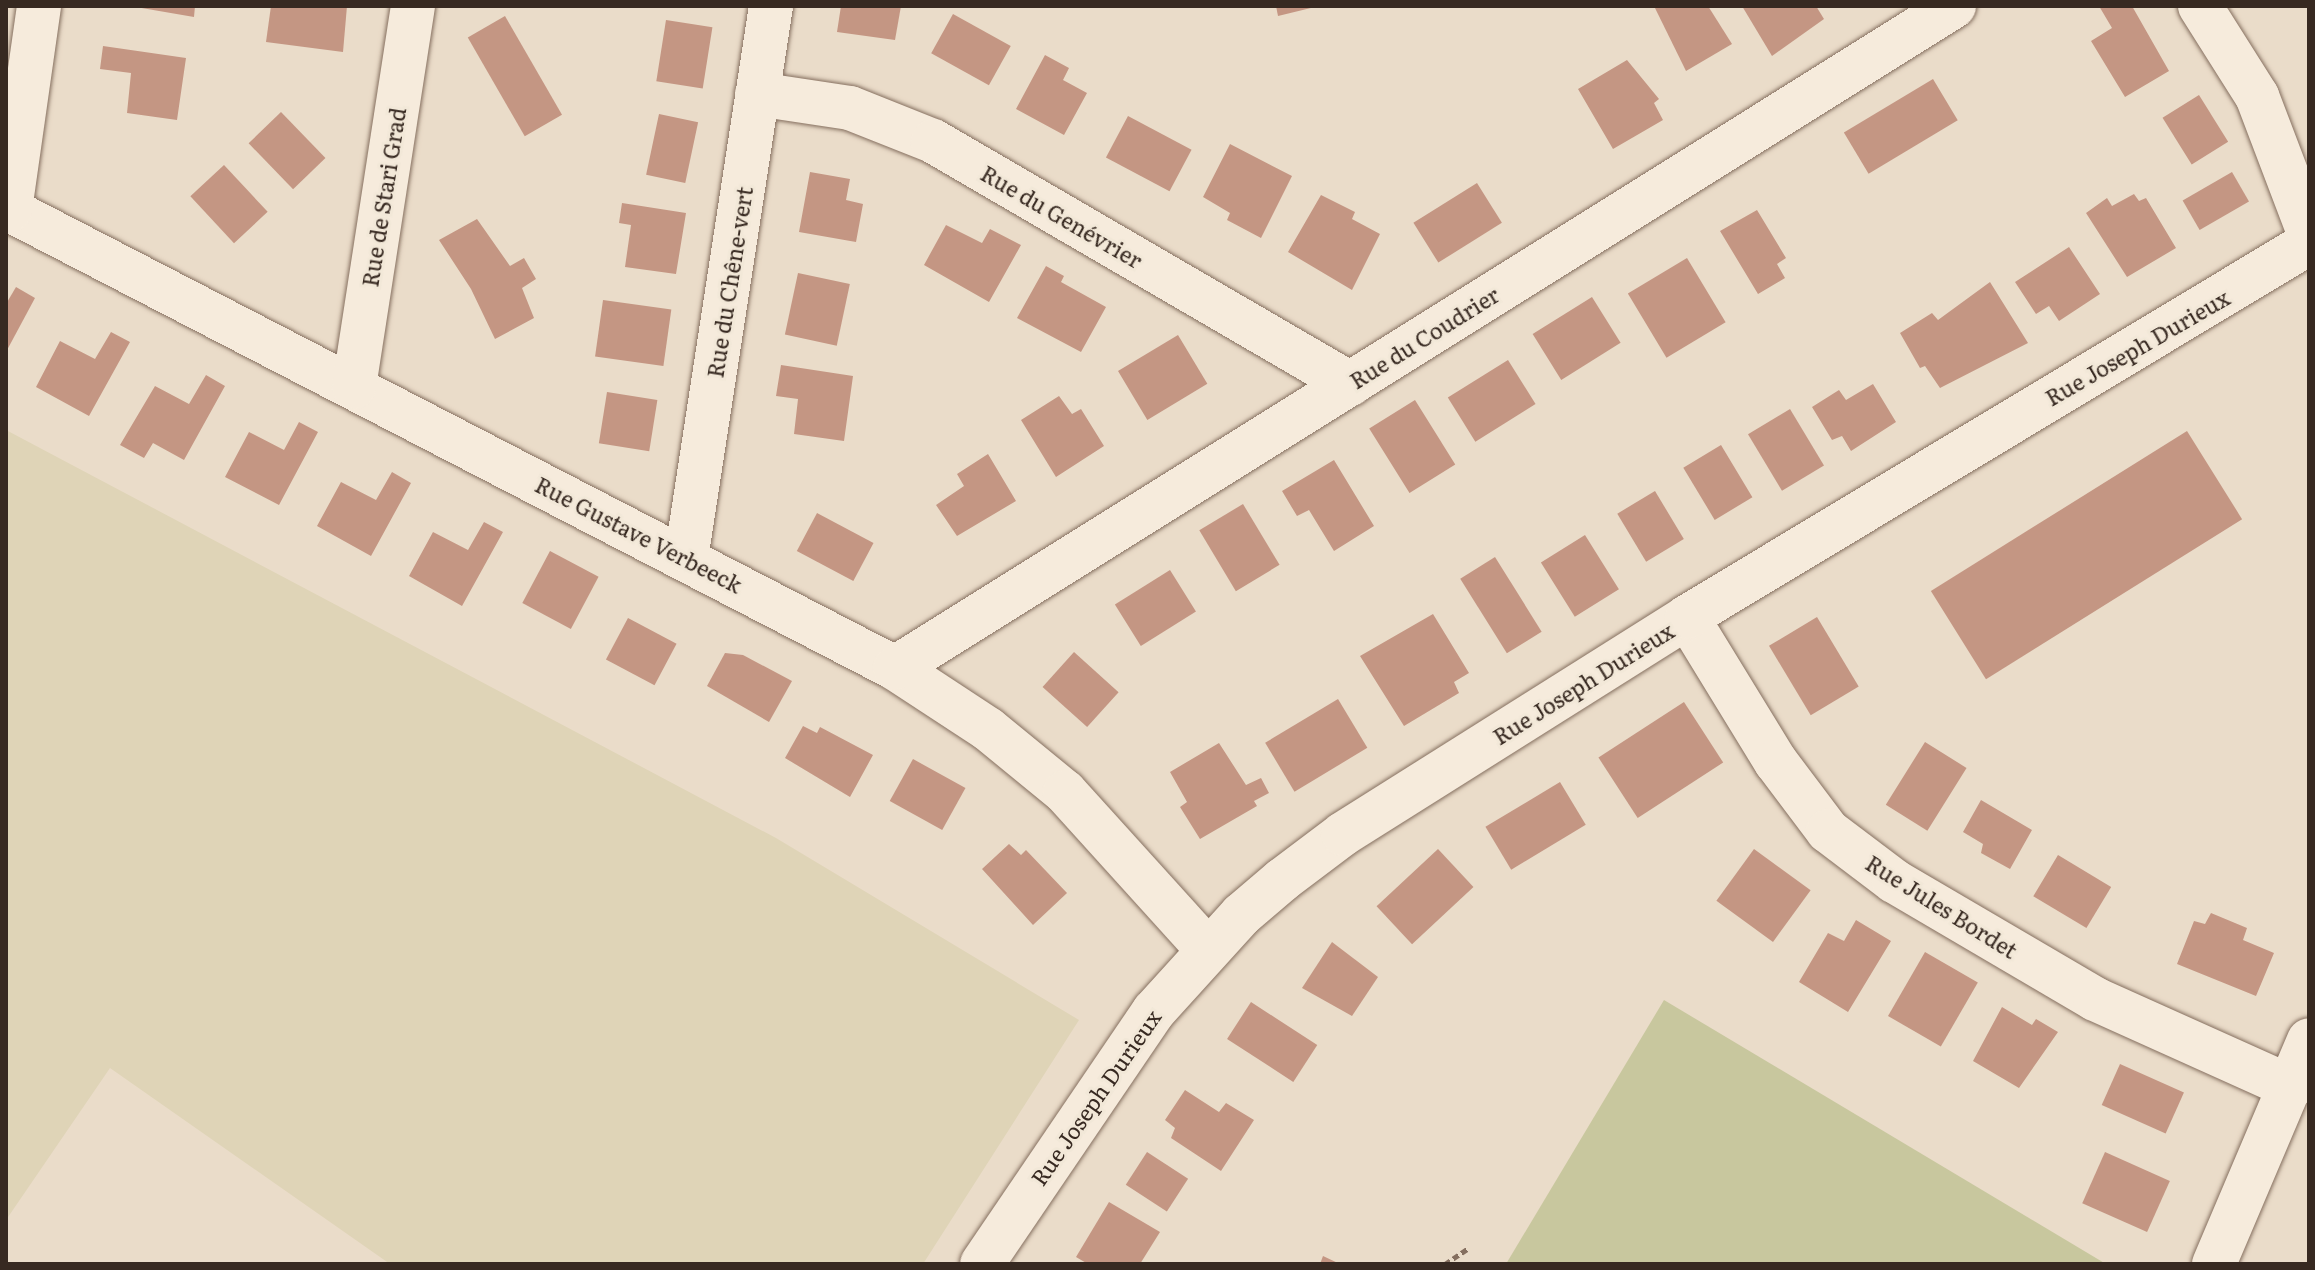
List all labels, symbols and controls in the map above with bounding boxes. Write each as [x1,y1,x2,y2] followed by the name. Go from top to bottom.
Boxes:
[356,105,410,289] street label: Rue de Stari Grad
[977,159,1147,273] street label: Rue du Genévrier
[701,185,757,379] street label: Rue du Chêne-vert
[1344,280,1504,394] street label: Rue du Coudrier
[2040,284,2234,410] street label: Rue Joseph Durieux
[531,470,747,598] street label: Rue Gustave Verbeeck
[1488,617,1678,749] street label: Rue Joseph Durieux
[1861,849,2023,963] street label: Rue Jules Bordet
[1024,1004,1166,1190] street label: Rue Joseph Durieux

